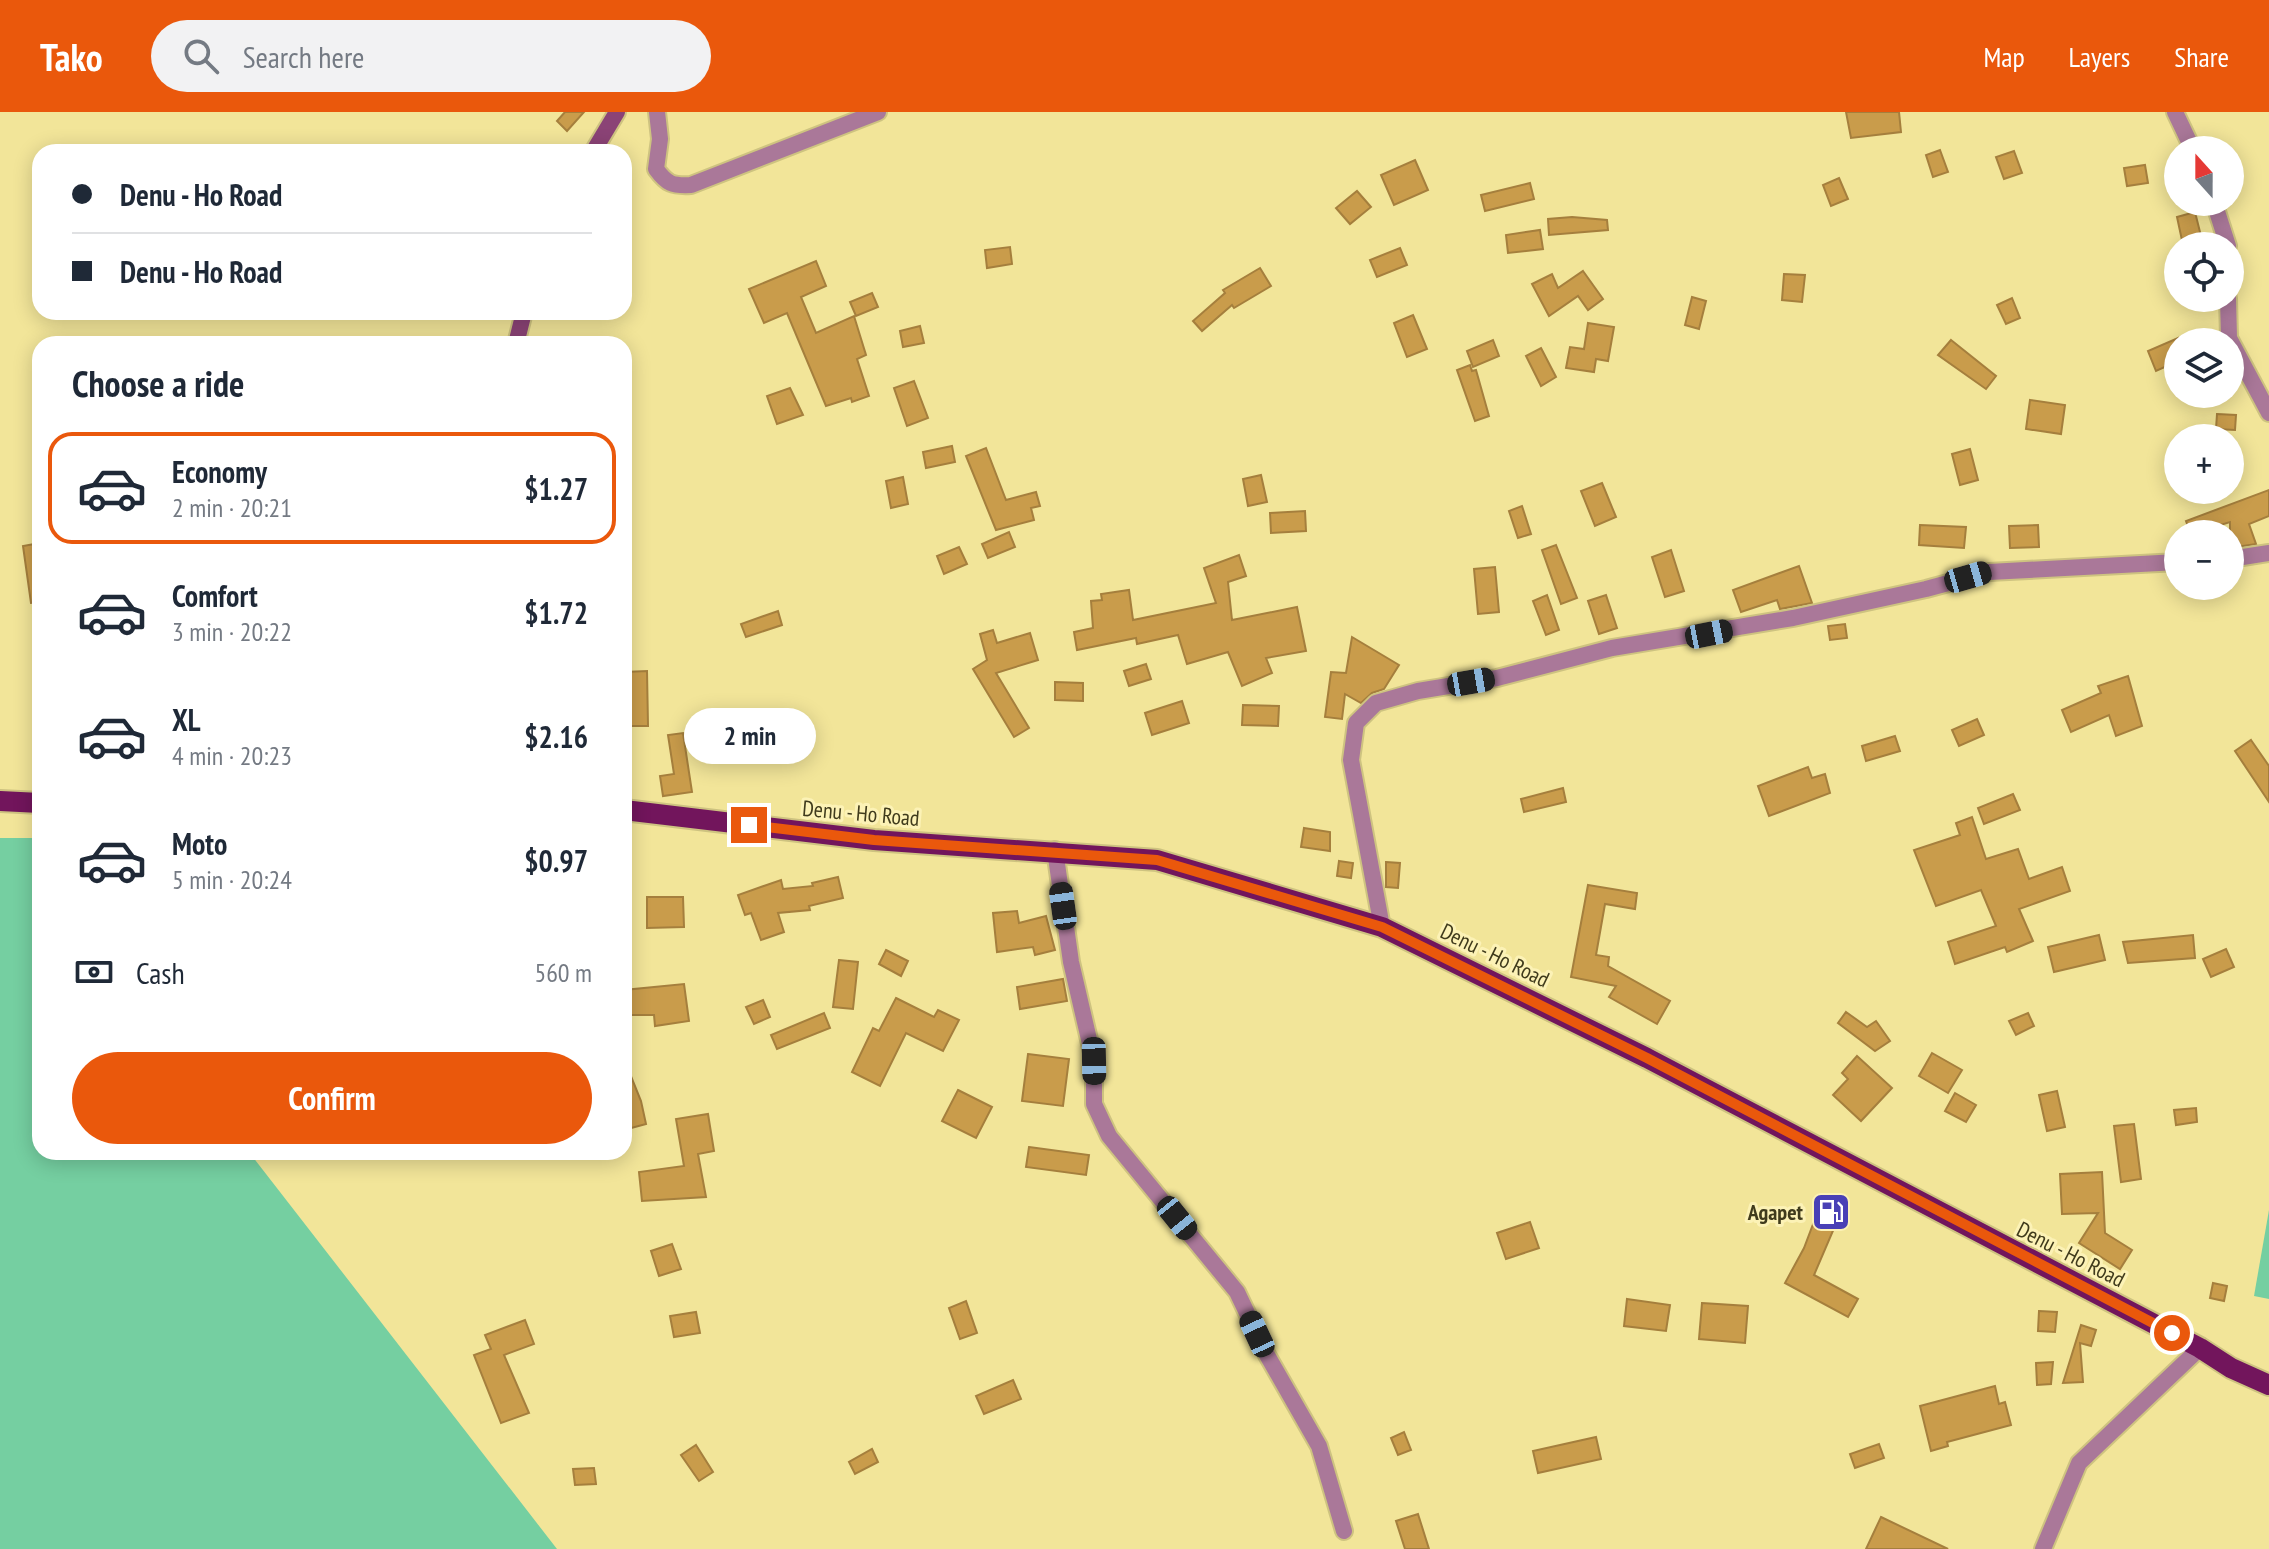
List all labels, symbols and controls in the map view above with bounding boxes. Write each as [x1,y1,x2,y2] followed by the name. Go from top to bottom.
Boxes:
[151,20,711,92] search box
[40,32,103,81] text: Tako
[179,34,223,78] icon: search
[243,37,365,76] text: Search here
[1983,38,2025,75] text: Map
[2069,38,2130,75] text: Layers
[2174,38,2229,75] text: Share
[2164,136,2244,216] north arrow
[2164,136,2244,600] map controls
[120,175,282,214] text: Denu - Ho Road
[2164,232,2244,312] button: locate
[120,252,282,291] text: Denu - Ho Road
[2164,328,2244,408] button: layers
[72,360,244,407] text: Choose a ride
[2164,424,2244,504] button: +
[76,452,148,524] icon: car
[172,452,267,491] text: Economy
[524,469,588,508] text: $1.27
[172,491,292,524] text: 2 min · 20:21
[2164,520,2244,600] button: −
[1942,559,1994,595] car
[76,576,148,648] icon: car
[172,576,258,615] text: Comfort
[524,593,588,632] text: $1.72
[172,615,292,648] text: 3 min · 20:22
[1683,618,1735,650] car
[1445,666,1497,698] car
[76,700,148,772] icon: car
[172,700,201,739] text: XL
[683,709,815,765] callout: 2 min
[524,717,588,756] text: $2.16
[724,719,776,752] text: 2 min
[172,739,292,772] text: 4 min · 20:23
[801,794,921,832] street label: Denu - Ho Road
[731,807,767,843] route end
[76,824,148,896] icon: car
[172,824,227,863] text: Moto
[524,841,588,880] text: $0.97
[172,863,292,896] text: 5 min · 20:24
[1048,881,1078,931] car
[1436,917,1554,993] street label: Denu - Ho Road
[72,950,116,994] icon: cash
[136,953,185,992] text: Cash
[534,956,592,989] text: 560 m
[1082,1037,1106,1085] car
[72,1052,592,1144] button: Confirm
[1810,1191,1852,1233] fuel station icon: Agapet
[1153,1192,1201,1244] car
[1747,1198,1804,1226] place label: Agapet
[2012,1215,2130,1293] street label: Denu - Ho Road
[1236,1307,1278,1361] car
[2154,1315,2190,1351] route start

